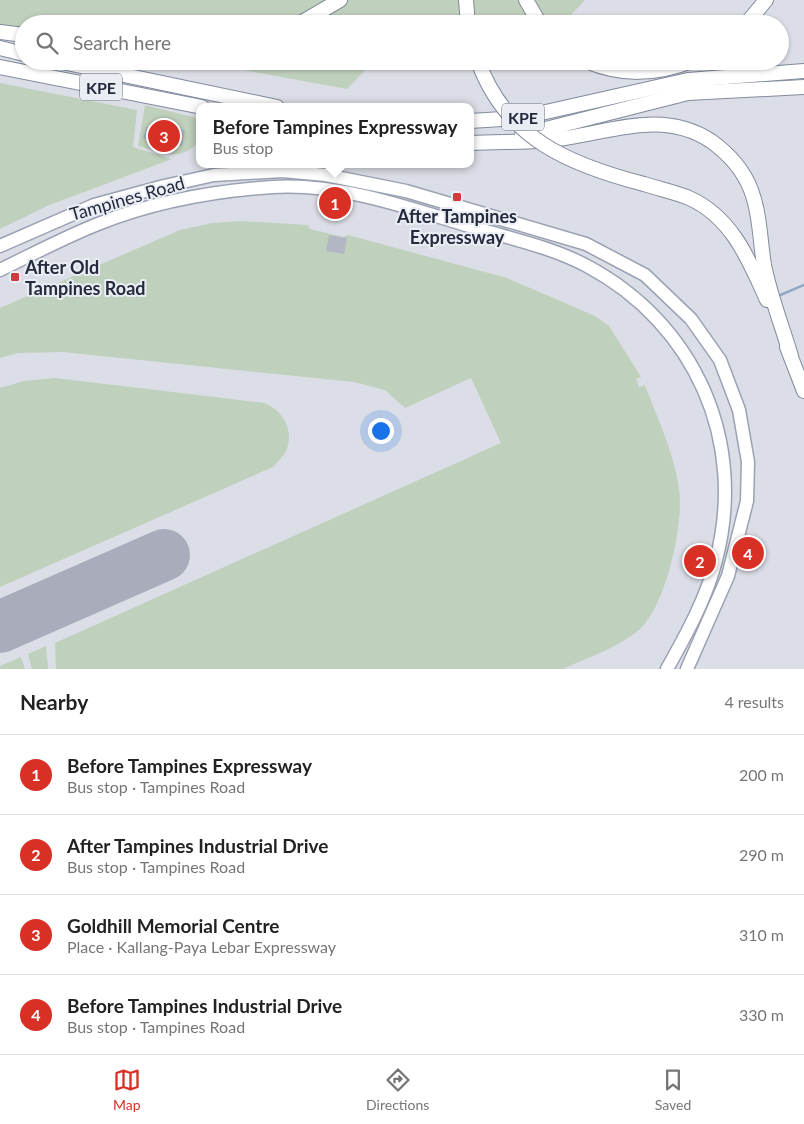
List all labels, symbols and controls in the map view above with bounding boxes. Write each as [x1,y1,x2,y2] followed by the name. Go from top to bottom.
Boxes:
[15,15,789,70] search box
[33,29,61,57] icon: search
[73,31,171,54] text: Search here
[80,74,122,100] road number: KPE
[196,103,474,168] popup
[502,104,544,130] road number: KPE
[213,115,457,138] text: Before Tampines Expressway
[148,117,180,155] pin: 3
[213,138,273,157] text: Bus stop
[67,171,187,225] street label: Tampines Road
[319,184,351,222] pin: 1
[451,191,463,203] marker: After Tampines Expressway
[396,205,517,248] place label: After Tampines Expressway
[24,256,146,299] place label: After Old Tampines Road
[9,271,21,283] marker: After Old Tampines Road
[368,418,394,444] your location
[732,534,764,572] pin: 4
[684,542,716,580] pin: 2
[20,689,88,714] text: Nearby
[724,692,784,711] text: 4 results
[67,754,312,777] text: Before Tampines Expressway
[31,765,41,784] text: 1
[739,765,784,784] text: 200 m
[67,777,245,796] text: Bus stop · Tampines Road
[67,834,328,857] text: After Tampines Industrial Drive
[31,845,41,864] text: 2
[739,845,784,864] text: 290 m
[67,857,245,876] text: Bus stop · Tampines Road
[67,914,279,937] text: Goldhill Memorial Centre
[31,925,41,944] text: 3
[739,925,784,944] text: 310 m
[67,937,336,956] text: Place · Kallang-Paya Lebar Expressway
[67,994,342,1017] text: Before Tampines Industrial Drive
[31,1005,41,1024] text: 4
[739,1005,784,1024] text: 330 m
[67,1017,245,1036] text: Bus stop · Tampines Road
[113,1066,141,1113] tab: Map
[366,1066,429,1113] tab: Directions
[655,1066,691,1113] tab: Saved

